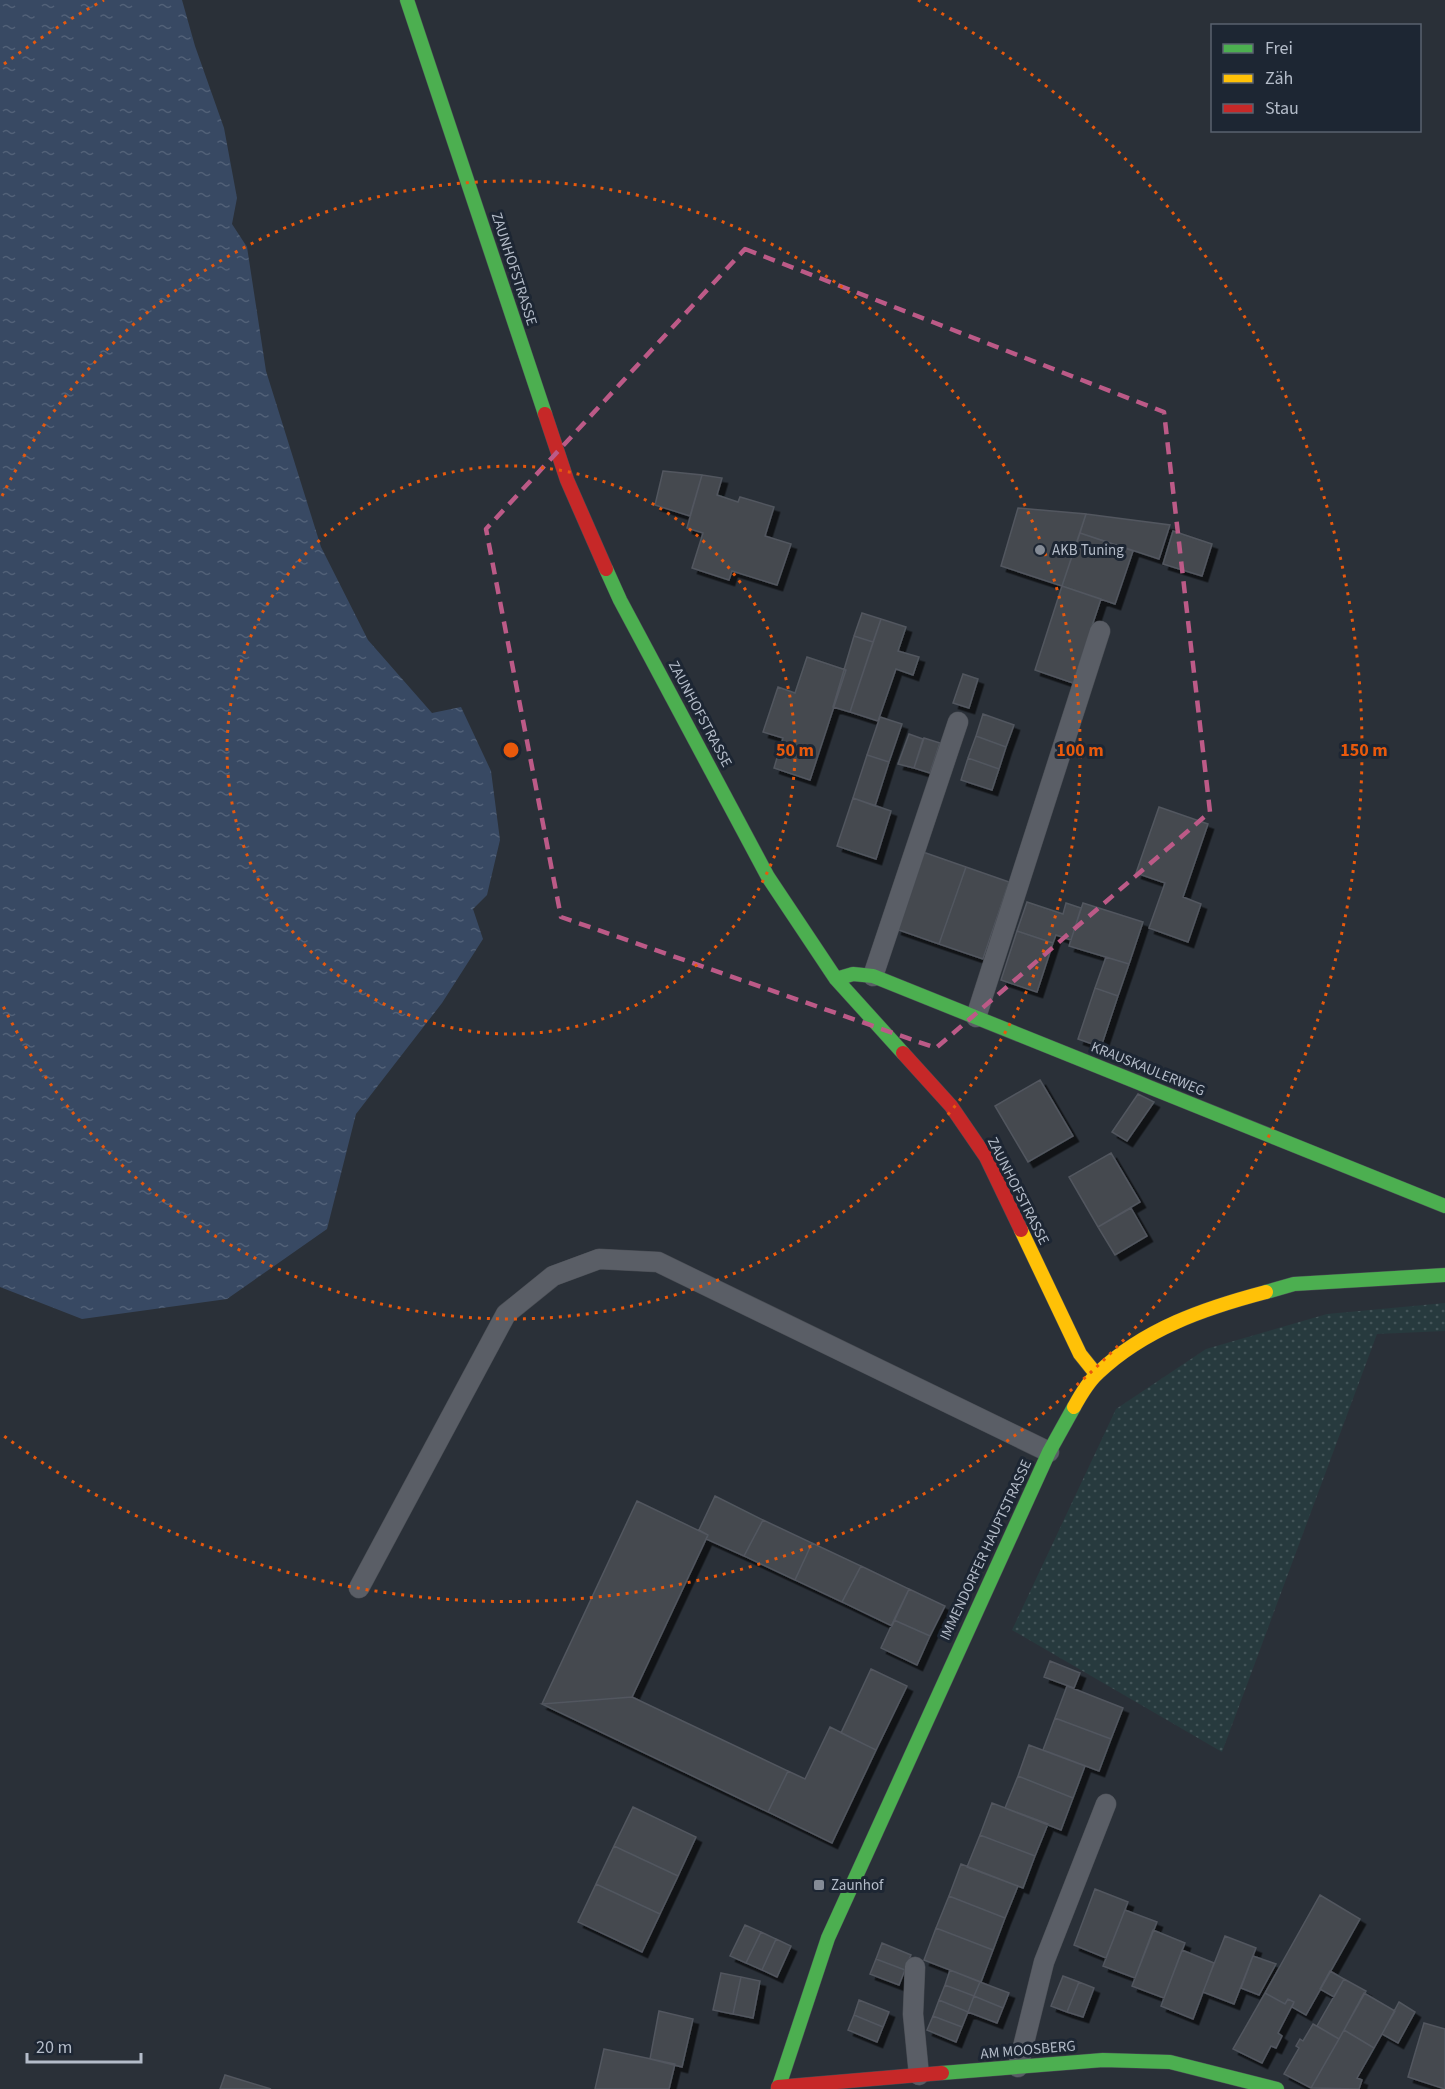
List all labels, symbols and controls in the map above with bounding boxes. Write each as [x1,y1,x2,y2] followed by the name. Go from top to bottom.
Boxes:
[1211,24,1421,132] legend
[1265,36,1293,61] text: Frei
[1265,66,1293,91] text: Zäh
[1265,96,1299,121] text: Stau
[486,210,542,329] street label: ZAUNHOFSTRASSE
[1052,540,1124,561] place label: AKB Tuning
[1033,543,1047,557] marker: AKB Tuning
[663,657,737,771] street label: ZAUNHOFSTRASSE
[776,738,814,763] text: 50 m
[1056,738,1104,763] text: 100 m
[1340,738,1388,763] text: 150 m
[501,740,521,760] centre of rings
[1088,1037,1208,1101] street label: KRAUSKAULERWEG
[982,1134,1054,1249] street label: ZAUNHOFSTRASSE
[935,1456,1037,1644] street label: IMMENDORFER HAUPTSTRASSE
[831,1875,884,1896] place label: Zaunhof
[812,1878,826,1892] marker: Zaunhof
[27,2026,141,2064] scale bar
[36,2035,72,2060] text: 20 m
[980,2035,1076,2065] street label: AM MOOSBERG

